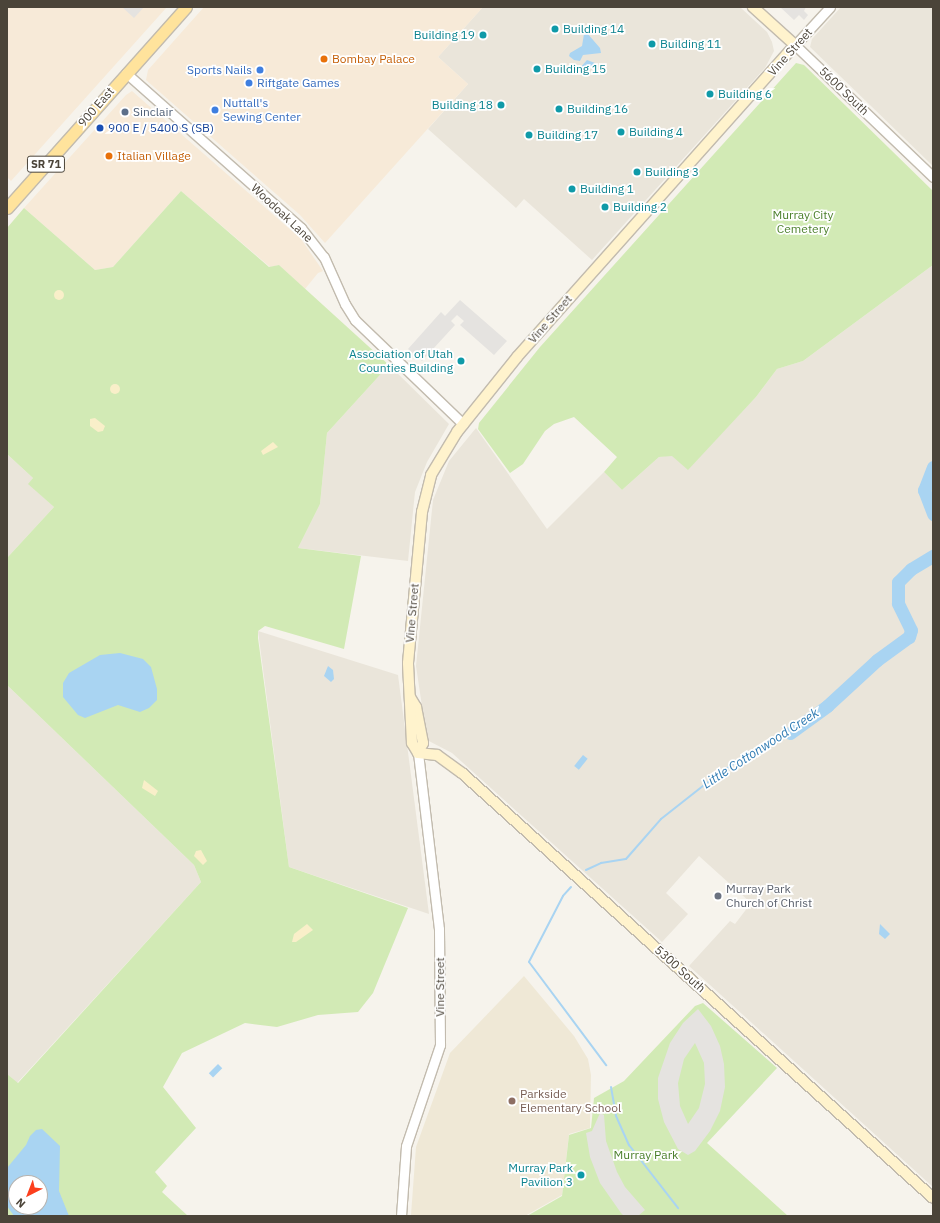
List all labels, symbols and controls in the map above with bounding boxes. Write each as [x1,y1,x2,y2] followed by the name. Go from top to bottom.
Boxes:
[563,22,624,36] place label: Building 14
[550,24,560,34] marker: Building 14
[765,25,815,79] street label: Vine Street
[414,28,475,42] place label: Building 19
[478,30,488,40] marker: Building 19
[660,37,721,51] place label: Building 11
[647,39,657,49] marker: Building 11
[332,52,415,66] place label: Bombay Palace
[319,54,329,64] marker: Bombay Palace
[545,62,606,76] place label: Building 15
[187,63,252,77] place label: Sports Nails
[532,64,542,74] marker: Building 15
[816,64,872,118] street label: 5600 South
[255,65,265,75] marker: Sports Nails
[257,76,340,90] place label: Riftgate Games
[244,78,254,88] marker: Riftgate Games
[75,84,117,130] street label: 900 East
[718,87,772,101] place label: Building 6
[705,89,715,99] marker: Building 6
[223,96,301,124] place label: Nuttall's Sewing Center
[432,98,493,112] place label: Building 18
[496,100,506,110] marker: Building 18
[567,102,628,116] place label: Building 16
[554,104,564,114] marker: Building 16
[133,105,173,119] place label: Sinclair
[210,105,220,115] marker: Nuttall's Sewing Center
[120,107,130,117] marker: Sinclair
[108,121,214,135] place label: 900 E / 5400 S (SB)
[95,123,105,133] marker: 900 E / 5400 S (SB)
[629,125,683,139] place label: Building 4
[616,127,626,137] marker: Building 4
[537,128,598,142] place label: Building 17
[524,130,534,140] marker: Building 17
[117,149,191,163] place label: Italian Village
[104,151,114,161] marker: Italian Village
[26,155,66,173] road number: SR 71
[645,165,699,179] place label: Building 3
[632,167,642,177] marker: Building 3
[248,181,316,245] street label: Woodoak Lane
[580,182,634,196] place label: Building 1
[567,184,577,194] marker: Building 1
[613,200,667,214] place label: Building 2
[600,202,610,212] marker: Building 2
[772,208,834,236] park label: Murray City Cemetery
[525,292,575,346] street label: Vine Street
[349,347,453,375] place label: Association of Utah Counties Building
[456,356,466,366] marker: Association of Utah Counties Building
[402,583,422,643] street label: Vine Street
[700,706,822,792] water label: Little Cottonwood Creek
[726,882,812,910] place label: Murray Park Church of Christ
[713,891,723,901] marker: Murray Park Church of Christ
[652,943,708,995] street label: 5300 South
[433,957,447,1017] street label: Vine Street
[520,1087,621,1115] place label: Parkside Elementary School
[507,1096,517,1106] marker: Parkside Elementary School
[614,1148,678,1162] park label: Murray Park
[508,1161,573,1189] place label: Murray Park Pavilion 3
[576,1170,586,1180] marker: Murray Park Pavilion 3
[8,1175,48,1215] north arrow
[13,1195,28,1211] text: N

